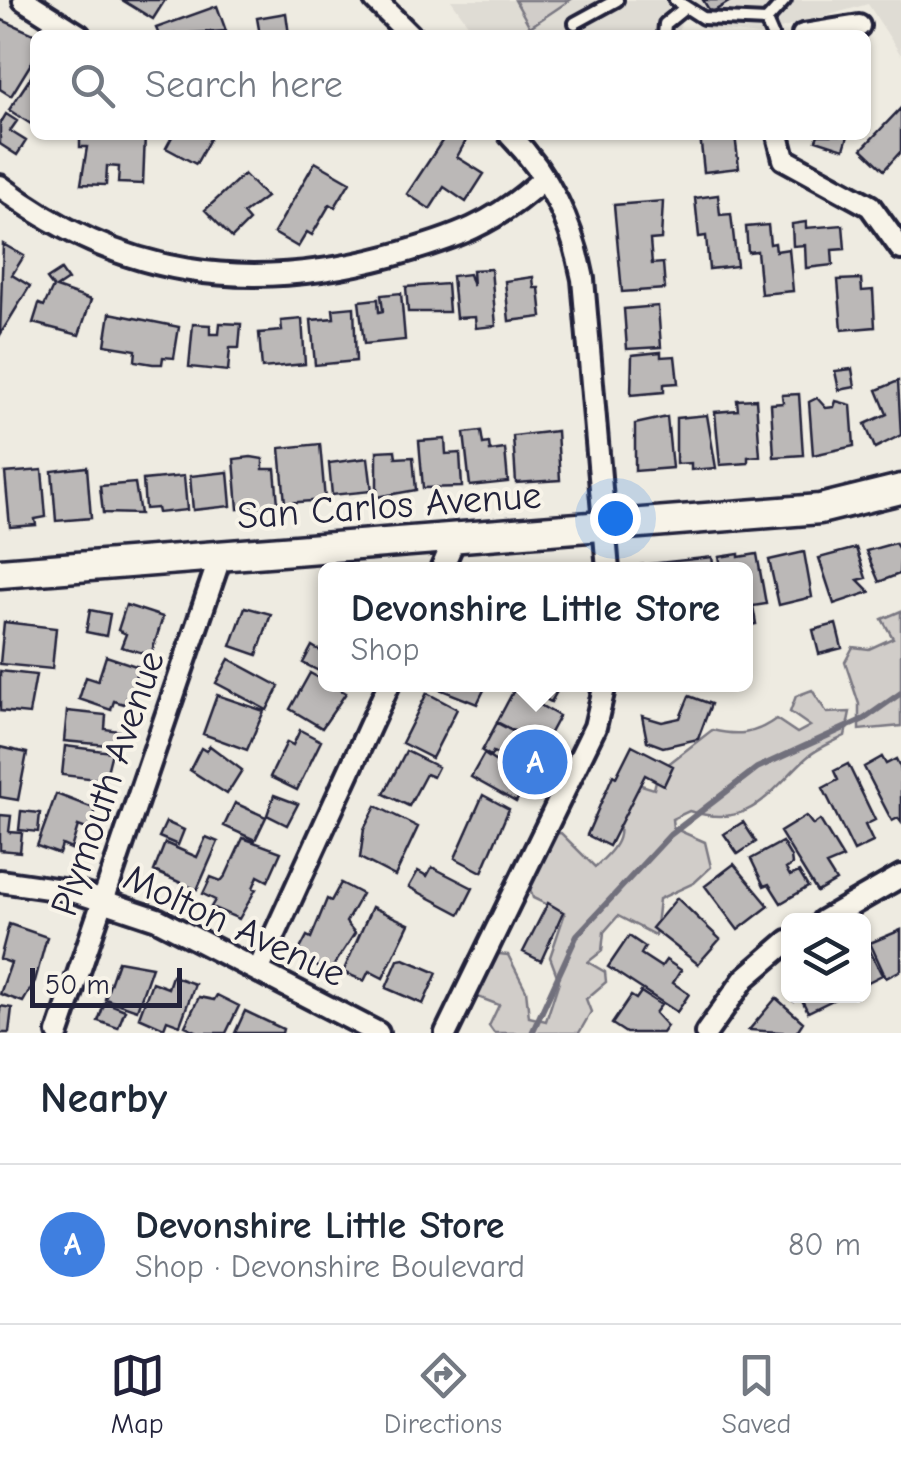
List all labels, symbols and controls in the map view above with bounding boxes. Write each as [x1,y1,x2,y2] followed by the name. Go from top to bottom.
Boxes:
[30,30,871,140] search box
[65,58,120,113] icon: search
[145,63,343,107] text: Search here
[236,473,543,539] street label: San Carlos Avenue
[590,493,641,544] your location
[318,562,753,692] popup
[351,587,720,631] text: Devonshire Little Store
[351,631,419,668] text: Shop
[42,645,174,922] street label: Plymouth Avenue
[502,724,568,800] pin: A
[117,855,352,996] street label: Molton Avenue
[781,913,871,1003] map controls
[781,913,871,1003] button: layers
[30,963,182,1008] scale bar
[45,969,110,1001] text: 50 m
[40,1074,167,1123] text: Nearby
[135,1204,505,1248] text: Devonshire Little Store
[64,1226,81,1263] text: A
[788,1226,861,1263] text: 80 m
[135,1248,525,1285] text: Shop · Devonshire Boulevard
[110,1348,165,1440] tab: Map
[384,1348,502,1440] tab: Directions
[721,1348,791,1440] tab: Saved

